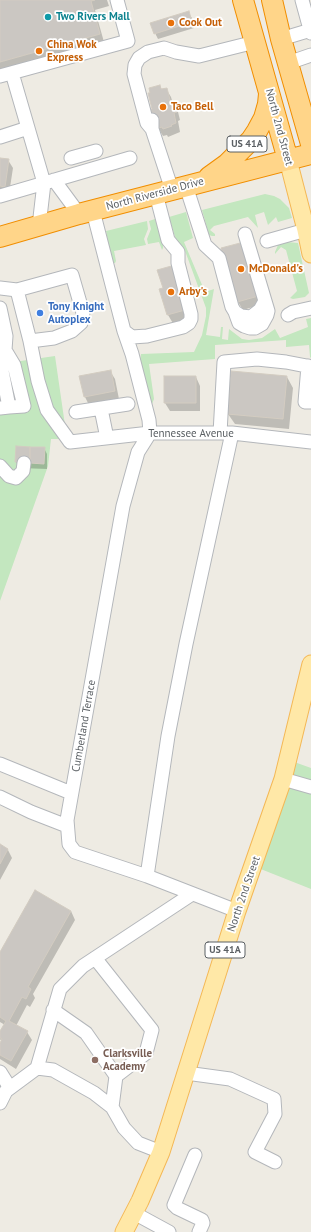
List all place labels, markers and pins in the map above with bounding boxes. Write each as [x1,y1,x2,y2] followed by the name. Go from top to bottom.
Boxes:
[56,10,130,24] place label: Two Rivers Mall
[43,12,53,22] marker: Two Rivers Mall
[179,16,222,30] place label: Cook Out
[166,18,176,28] marker: Cook Out
[47,38,97,64] place label: China Wok Express
[34,46,44,56] marker: China Wok Express
[171,100,213,114] place label: Taco Bell
[158,102,168,112] marker: Taco Bell
[249,262,303,276] place label: McDonald's
[236,264,246,274] marker: McDonald's
[179,285,207,299] place label: Arby's
[166,287,176,297] marker: Arby's
[48,300,104,326] place label: Tony Knight Autoplex
[35,308,45,318] marker: Tony Knight Autoplex
[103,1047,152,1073] place label: Clarksville Academy
[90,1055,100,1065] marker: Clarksville Academy

